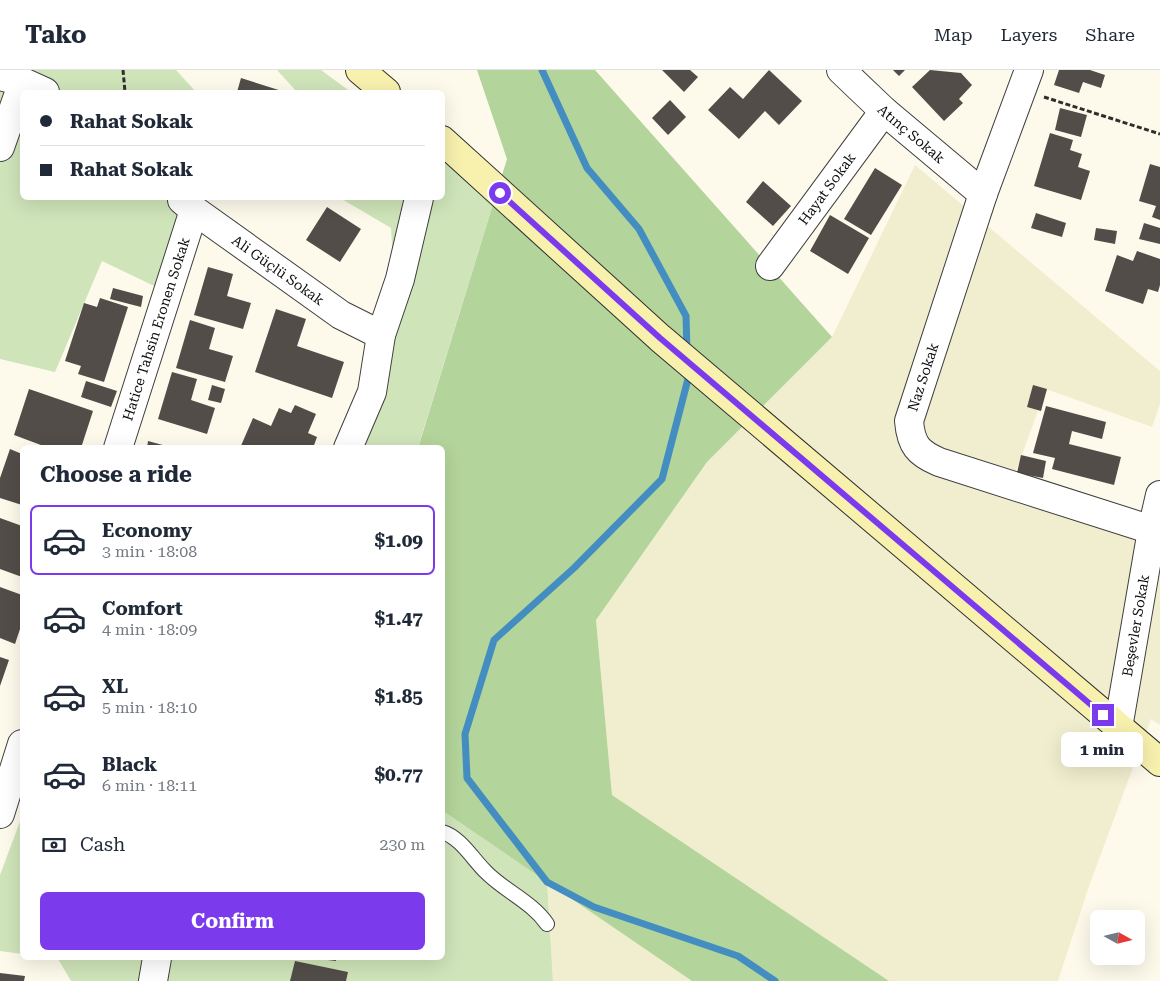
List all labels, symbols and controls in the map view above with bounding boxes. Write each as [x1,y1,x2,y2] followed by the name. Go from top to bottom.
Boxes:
[25,21,87,49] text: Tako
[934,24,973,45] text: Map
[1001,24,1057,45] text: Layers
[1085,24,1135,45] text: Share
[874,101,948,166] street label: Atınç Sokak
[70,110,193,133] text: Rahat Sokak
[795,149,859,228] street label: Hayat Sokak
[70,158,193,181] text: Rahat Sokak
[489,182,511,204] route start
[229,232,327,308] street label: Ali Güçlü Sokak
[119,235,193,423] street label: Hatice Tahsin Eronen Sokak
[904,341,942,413] street label: Naz Sokak
[40,462,192,487] text: Choose a ride
[42,518,87,563] icon: car
[102,519,192,542] text: Economy
[374,529,423,552] text: $1.09
[102,542,197,561] text: 3 min · 18:08
[1119,573,1152,678] street label: Beşevler Sokak
[42,596,87,641] icon: car
[102,597,183,620] text: Comfort
[374,607,423,630] text: $1.47
[102,620,197,639] text: 4 min · 18:09
[42,674,87,719] icon: car
[102,675,128,698] text: XL
[374,685,423,708] text: $1.85
[102,698,197,717] text: 5 min · 18:10
[1092,704,1114,726] route end
[1062,732,1144,768] callout: 1 min
[1080,740,1124,759] text: 1 min
[42,752,87,797] icon: car
[102,753,157,776] text: Black
[374,763,423,786] text: $0.77
[102,776,197,795] text: 6 min · 18:11
[40,831,68,859] icon: cash
[80,833,125,856] text: Cash
[379,835,425,854] text: 230 m
[40,892,425,950] button: Confirm
[1090,910,1145,965] north arrow
[1090,910,1145,965] map controls

